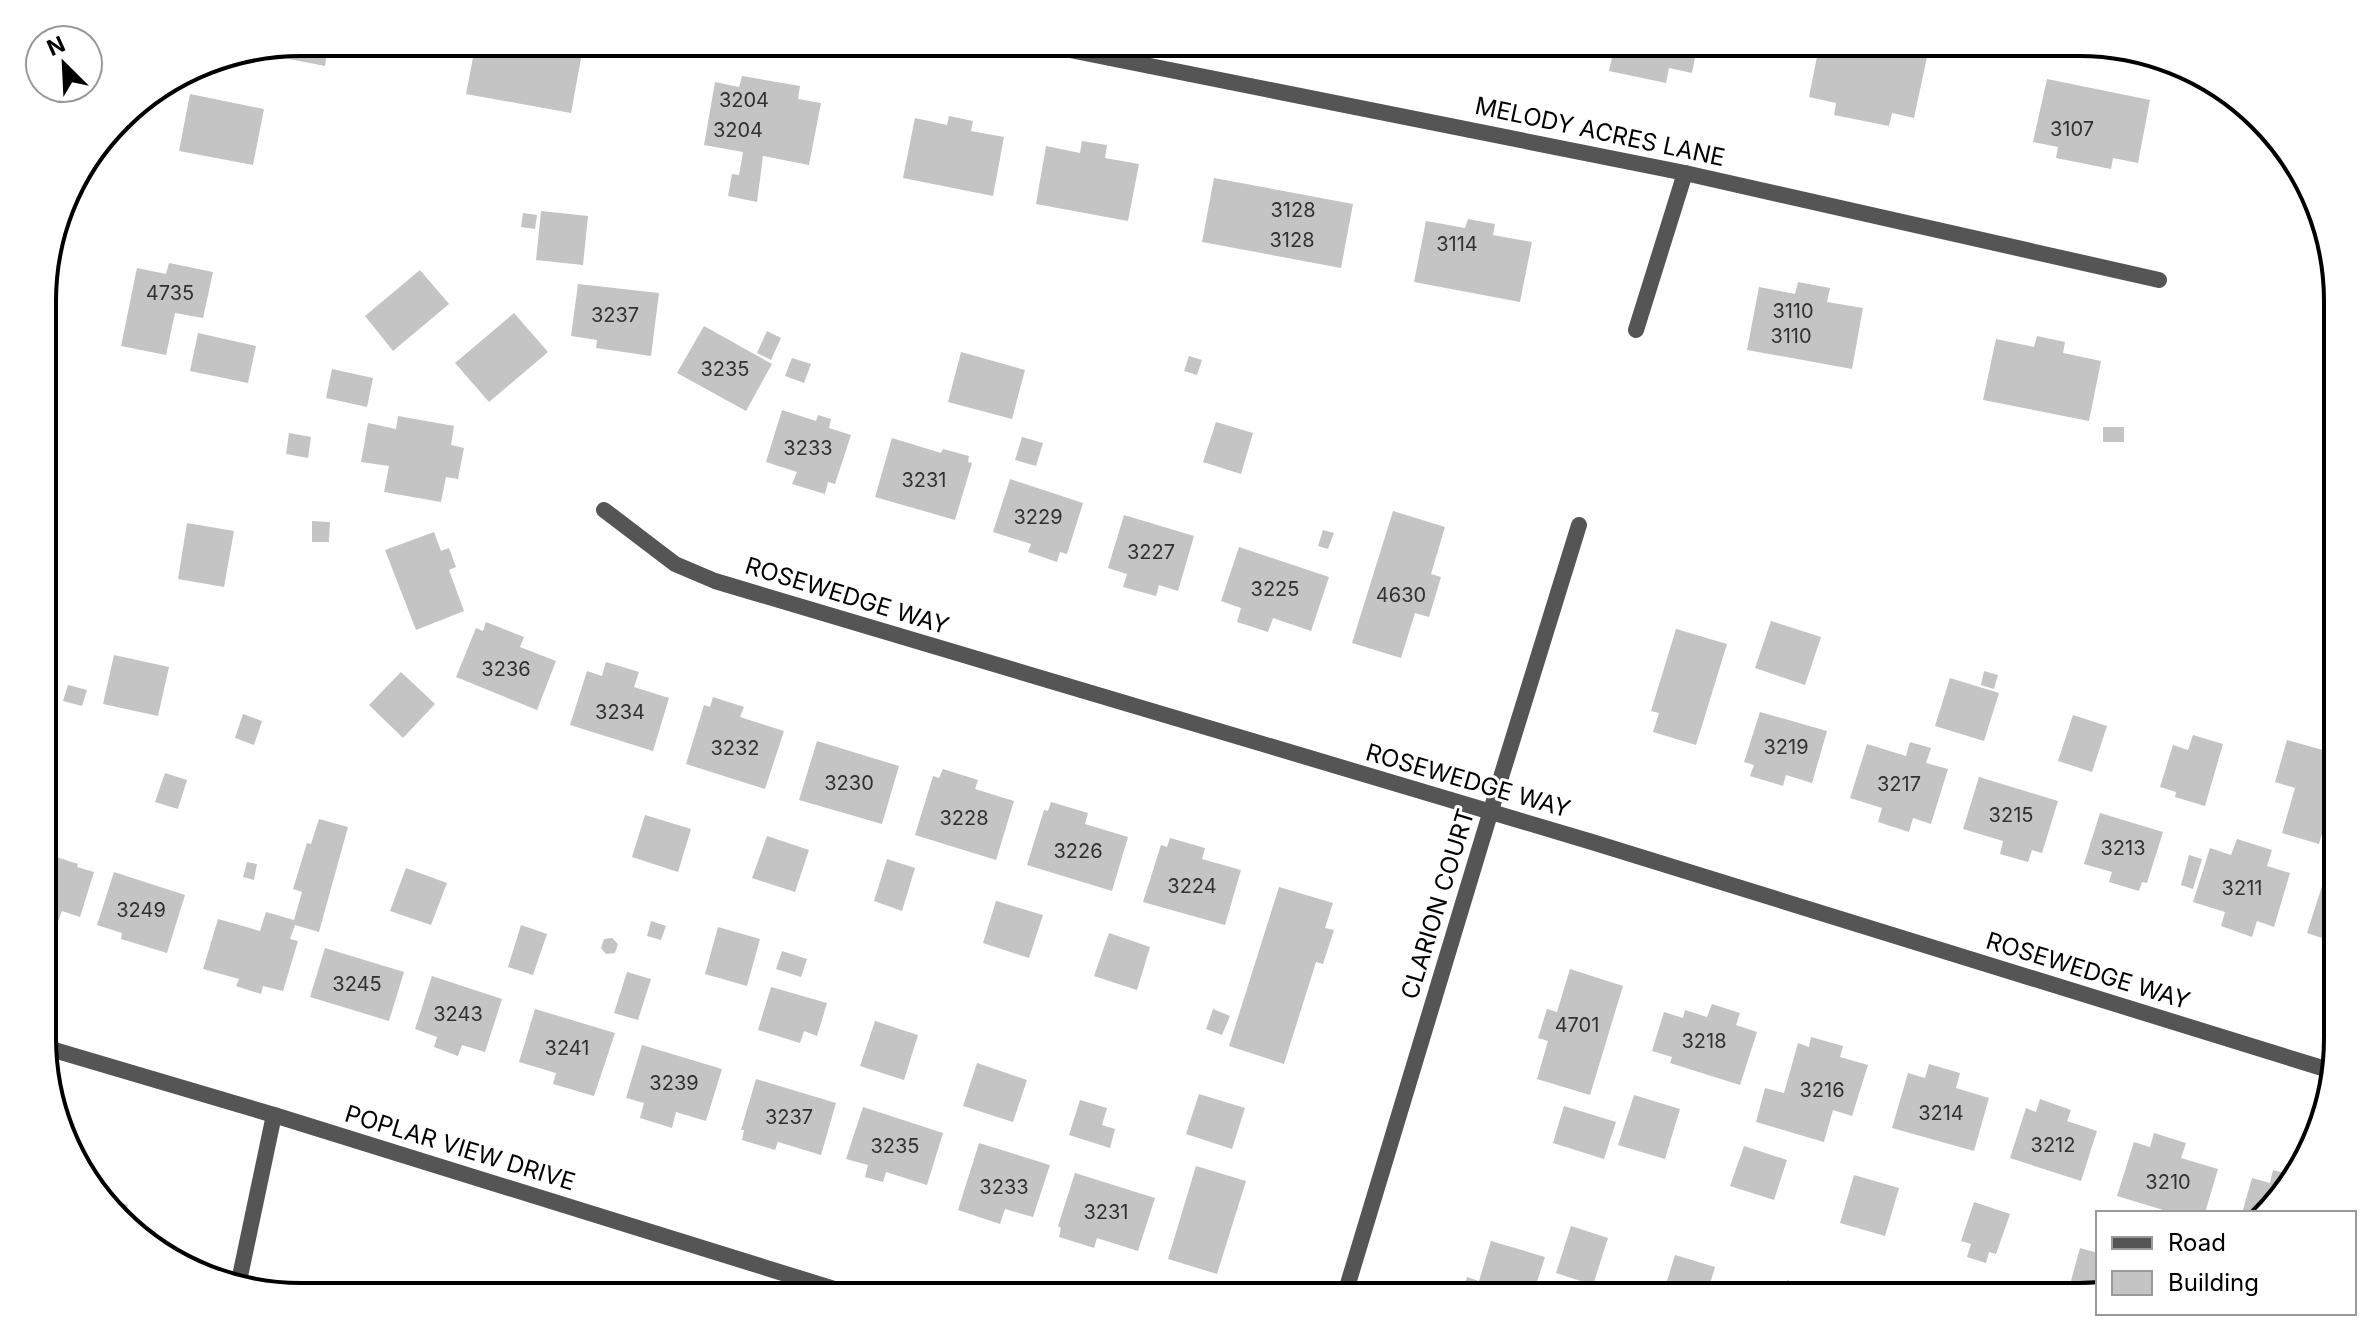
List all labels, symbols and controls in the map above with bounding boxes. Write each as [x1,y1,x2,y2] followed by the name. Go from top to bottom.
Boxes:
[24,24,104,104] north arrow
[43,30,69,61] text: N
[719,88,769,112] house number: 3204
[1472,91,1728,172] street label: MELODY ACRES LANE
[2050,117,2094,141] house number: 3107
[713,118,763,142] house number: 3204
[1270,198,1316,222] house number: 3128
[1269,228,1315,252] house number: 3128
[1436,232,1478,256] house number: 3114
[146,281,194,305] house number: 4735
[1772,299,1814,323] house number: 3110
[591,303,639,327] house number: 3237
[1770,324,1812,348] house number: 3110
[700,357,750,381] house number: 3235
[783,436,833,460] house number: 3233
[901,468,947,492] house number: 3231
[1013,505,1063,529] house number: 3229
[1127,540,1175,564] house number: 3227
[742,551,952,640] street label: ROSEWEDGE WAY
[1251,577,1299,601] house number: 3225
[1376,583,1426,607] house number: 4630
[481,657,531,681] house number: 3236
[595,700,645,724] house number: 3234
[1763,735,1809,759] house number: 3219
[710,736,760,760] house number: 3232
[1363,737,1574,824] street label: ROSEWEDGE WAY
[824,771,874,795] house number: 3230
[1877,772,1921,796] house number: 3217
[1989,803,2033,827] house number: 3215
[1395,805,1480,1002] street label: CLARION COURT
[939,806,989,830] house number: 3228
[2100,836,2146,860] house number: 3213
[1053,839,1103,863] house number: 3226
[1167,874,1217,898] house number: 3224
[2222,876,2262,900] house number: 3211
[116,898,166,922] house number: 3249
[1983,926,2193,1015] street label: ROSEWEDGE WAY
[332,972,382,996] house number: 3245
[433,1002,483,1026] house number: 3243
[1555,1013,1599,1037] house number: 4701
[1681,1029,1727,1053] house number: 3218
[545,1036,589,1060] house number: 3241
[649,1071,699,1095] house number: 3239
[1799,1078,1845,1102] house number: 3216
[341,1099,579,1196] street label: POPLAR VIEW DRIVE
[1918,1101,1964,1125] house number: 3214
[765,1105,813,1129] house number: 3237
[2031,1133,2075,1157] house number: 3212
[870,1134,920,1158] house number: 3235
[2145,1170,2191,1194] house number: 3210
[979,1175,1029,1199] house number: 3233
[1083,1200,1129,1224] house number: 3231
[2096,1211,2356,1315] legend
[2168,1228,2226,1257] text: Road
[2168,1268,2259,1297] text: Building

